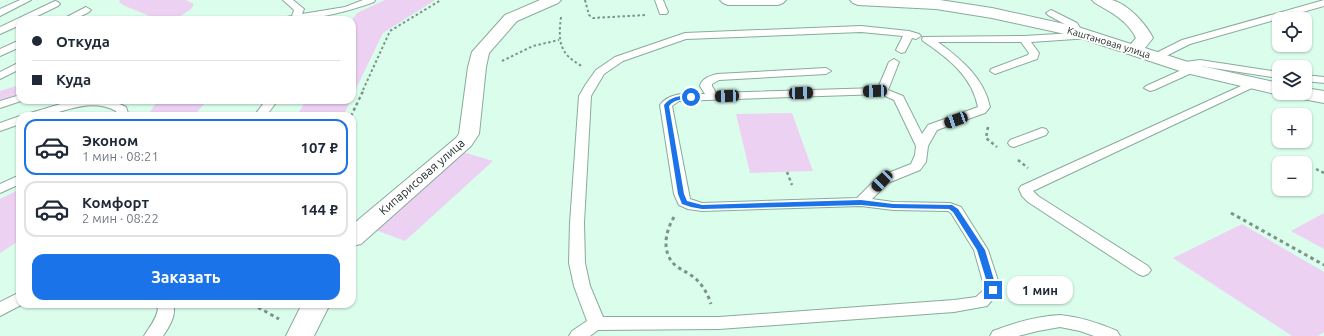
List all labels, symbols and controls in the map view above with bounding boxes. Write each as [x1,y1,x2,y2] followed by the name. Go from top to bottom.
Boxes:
[1272,12,1312,196] map controls
[1272,12,1312,52] button: locate
[1066,25,1152,60] street label: Каштановая улица
[56,33,110,50] text: Откуда
[1272,60,1312,100] button: layers
[56,71,91,88] text: Куда
[863,85,887,97] car
[789,87,813,99] car
[682,88,700,106] route start
[715,90,739,102] car
[1272,108,1312,148] button: +
[943,110,969,130] car
[34,129,70,165] icon: car
[82,132,138,149] text: Эконом
[376,136,467,217] street label: Кипарисовая улица
[301,139,338,156] text: 107 ₽
[82,149,159,163] text: 1 мин · 08:21
[1272,156,1312,196] button: −
[869,168,895,194] car
[34,191,70,227] icon: car
[82,194,149,211] text: Комфорт
[301,201,338,218] text: 144 ₽
[82,211,159,225] text: 2 мин · 08:22
[32,254,340,300] button: Заказать
[1007,276,1073,304] callout: 1 мин
[984,281,1002,299] route end
[1022,283,1058,297] text: 1 мин

